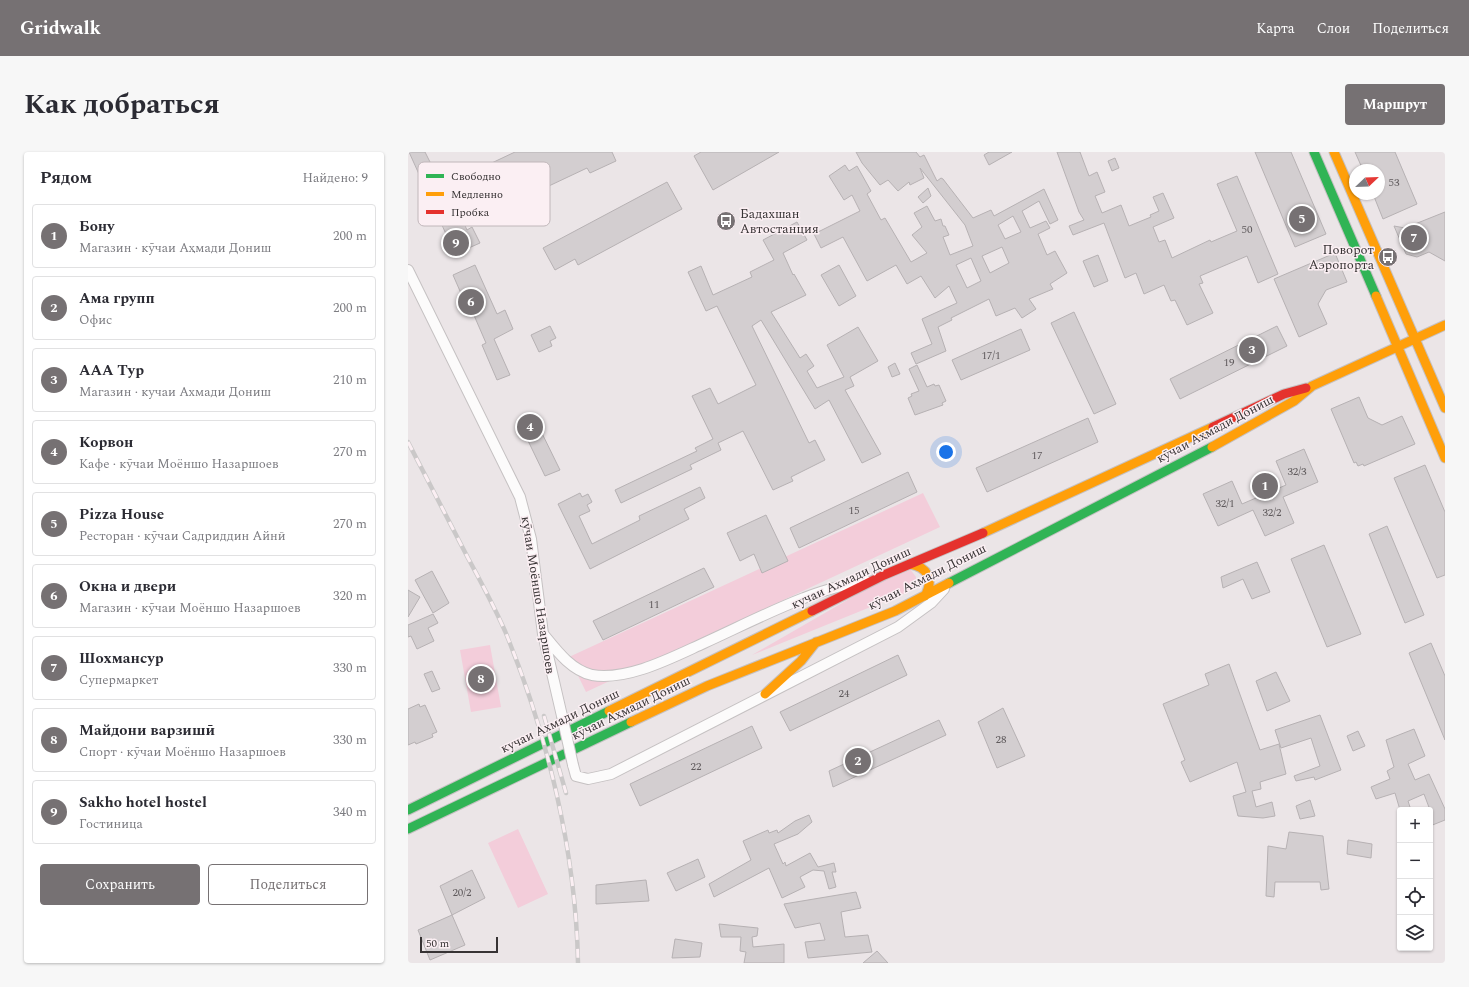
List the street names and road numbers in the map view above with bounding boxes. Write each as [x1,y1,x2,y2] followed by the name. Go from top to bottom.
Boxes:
[1153,389,1278,468] street label: кӯчаи Аҳмади Дониш
[516,515,560,676] street label: кӯчаи Моёншо Назаршоев
[864,538,990,615] street label: кӯчаи Аҳмади Дониш
[788,541,915,615] street label: кучаи Ахмади Дониш
[568,670,694,746] street label: кӯчаи Аҳмади Дониш
[497,683,623,758] street label: кучаи Ахмади Дониш

